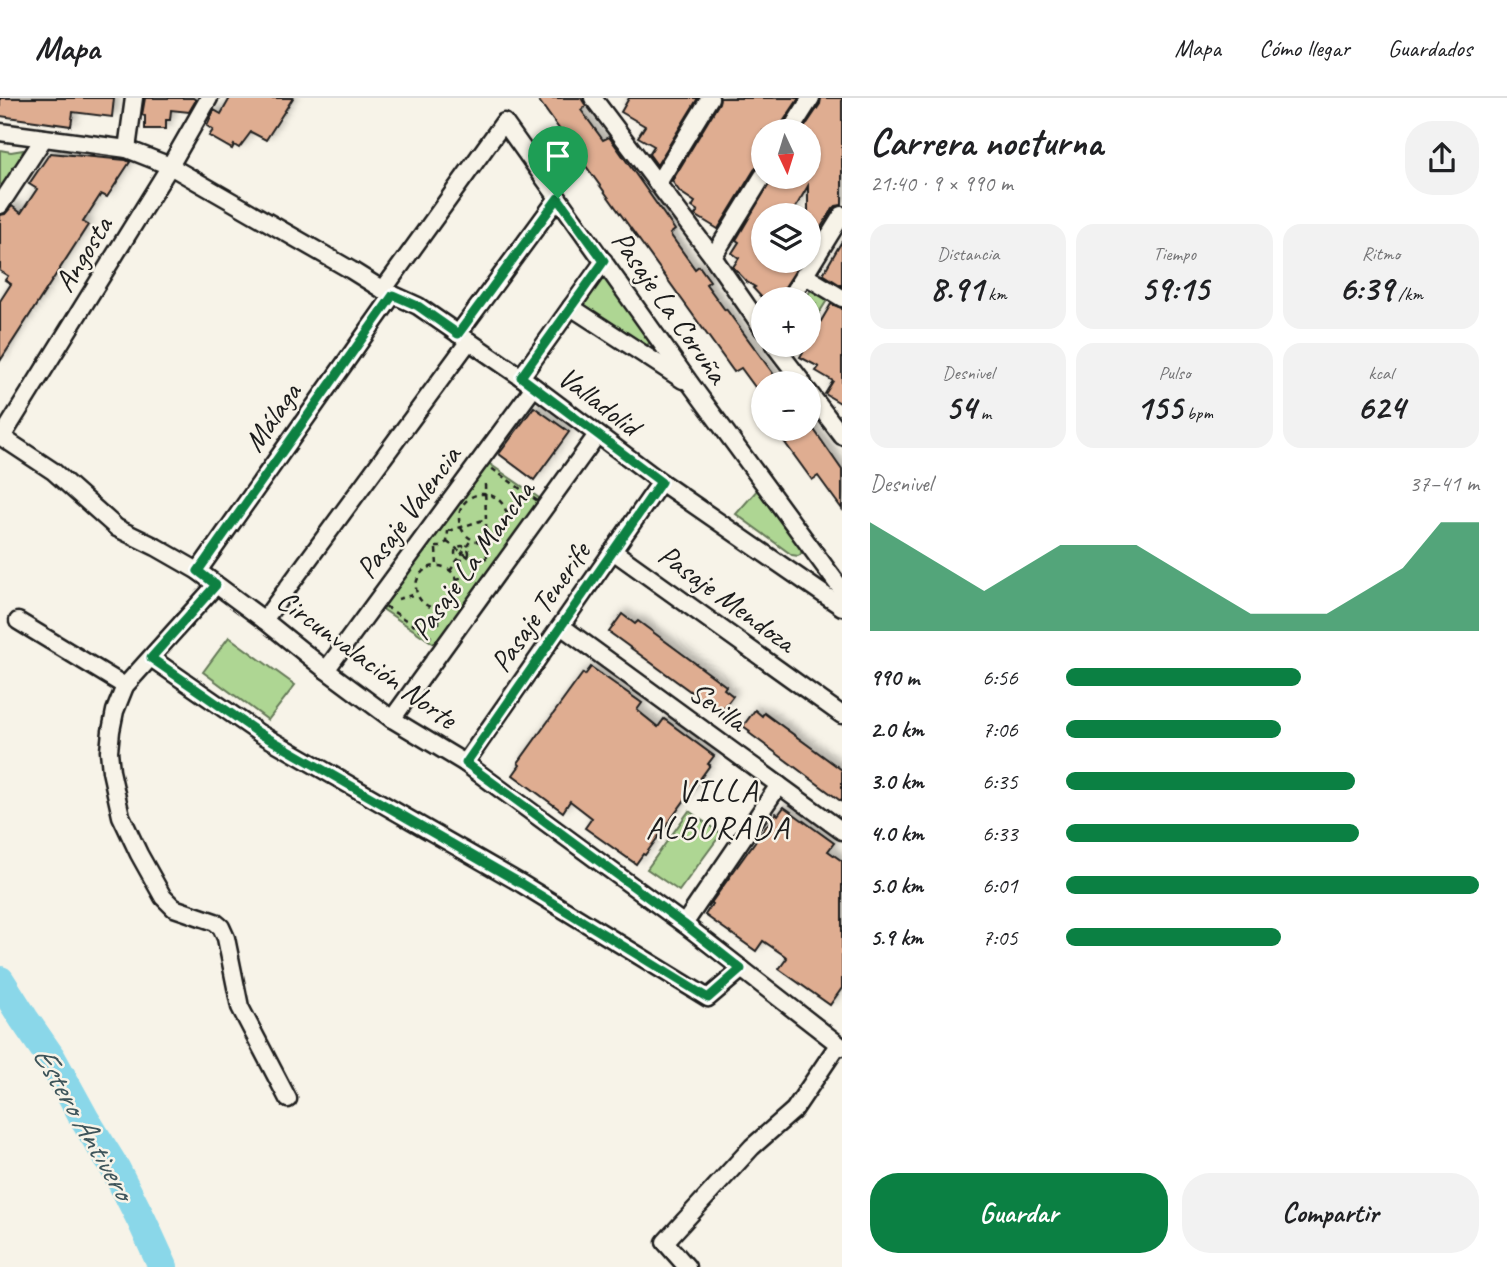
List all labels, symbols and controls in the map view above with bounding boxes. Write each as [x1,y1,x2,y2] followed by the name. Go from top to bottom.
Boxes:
[35,27,100,69] text: Mapa
[1174,33,1221,63] text: Mapa
[1259,33,1350,63] text: Cómo llegar
[1388,33,1472,63] text: Guardados
[751,119,821,189] north arrow
[751,119,821,441] map controls
[870,119,1103,166] text: Carrera nocturna
[1405,121,1479,195] button: share
[528,126,588,198] pin
[539,137,577,175] icon: arrive
[870,169,1013,198] text: 21:40 · 9 × 990 m
[751,203,821,273] button: layers
[45,208,122,299] street label: Angosta
[603,223,738,392] street label: Pasaje La Coruña
[937,242,999,266] text: Distancia
[1153,242,1196,266] text: Tiempo
[1362,242,1400,266] text: Ritmo
[930,266,983,311] text: 8.91
[1140,266,1209,311] text: 59:15
[1339,266,1393,311] text: 6:39
[983,282,1007,306] text: km
[1393,282,1423,306] text: /km
[751,287,821,357] button: +
[550,358,651,447] street label: Valladolid
[942,361,994,385] text: Desnivel
[1159,361,1190,385] text: Pulso
[1368,361,1393,385] text: kcal
[751,371,821,441] button: −
[235,374,310,459] street label: Málaga
[945,385,976,430] text: 54
[1136,385,1182,430] text: 155
[1357,385,1405,430] text: 624
[976,401,991,425] text: m
[1182,401,1213,425] text: bpm
[347,437,470,586] street label: Pasaje Valencia
[870,469,932,498] text: Desnivel
[1409,469,1479,498] text: 37–41 m
[401,471,544,647] street label: Pasaje La Mancha
[481,533,600,679] street label: Pasaje Tenerife
[651,536,805,662] street label: Pasaje Mendoza
[270,581,466,738] street label: Circunvalación Norte
[870,663,919,692] text: 990 m
[982,663,1018,692] text: 6:56
[682,672,756,741] street label: Sevilla
[870,715,924,744] text: 2.0 km
[982,715,1018,744] text: 7:06
[870,767,924,796] text: 3.0 km
[982,767,1018,796] text: 6:35
[646,770,790,848] district label: VILLA ALBORADA
[870,819,924,848] text: 4.0 km
[982,819,1018,848] text: 6:33
[870,871,923,900] text: 5.0 km
[982,871,1018,900] text: 6:01
[870,923,923,952] text: 5.9 km
[982,923,1018,952] text: 7:05
[23,1038,147,1211] water label: Estero Antivero
[870,1173,1168,1253] button: Guardar
[1182,1173,1479,1253] button: Compartir

